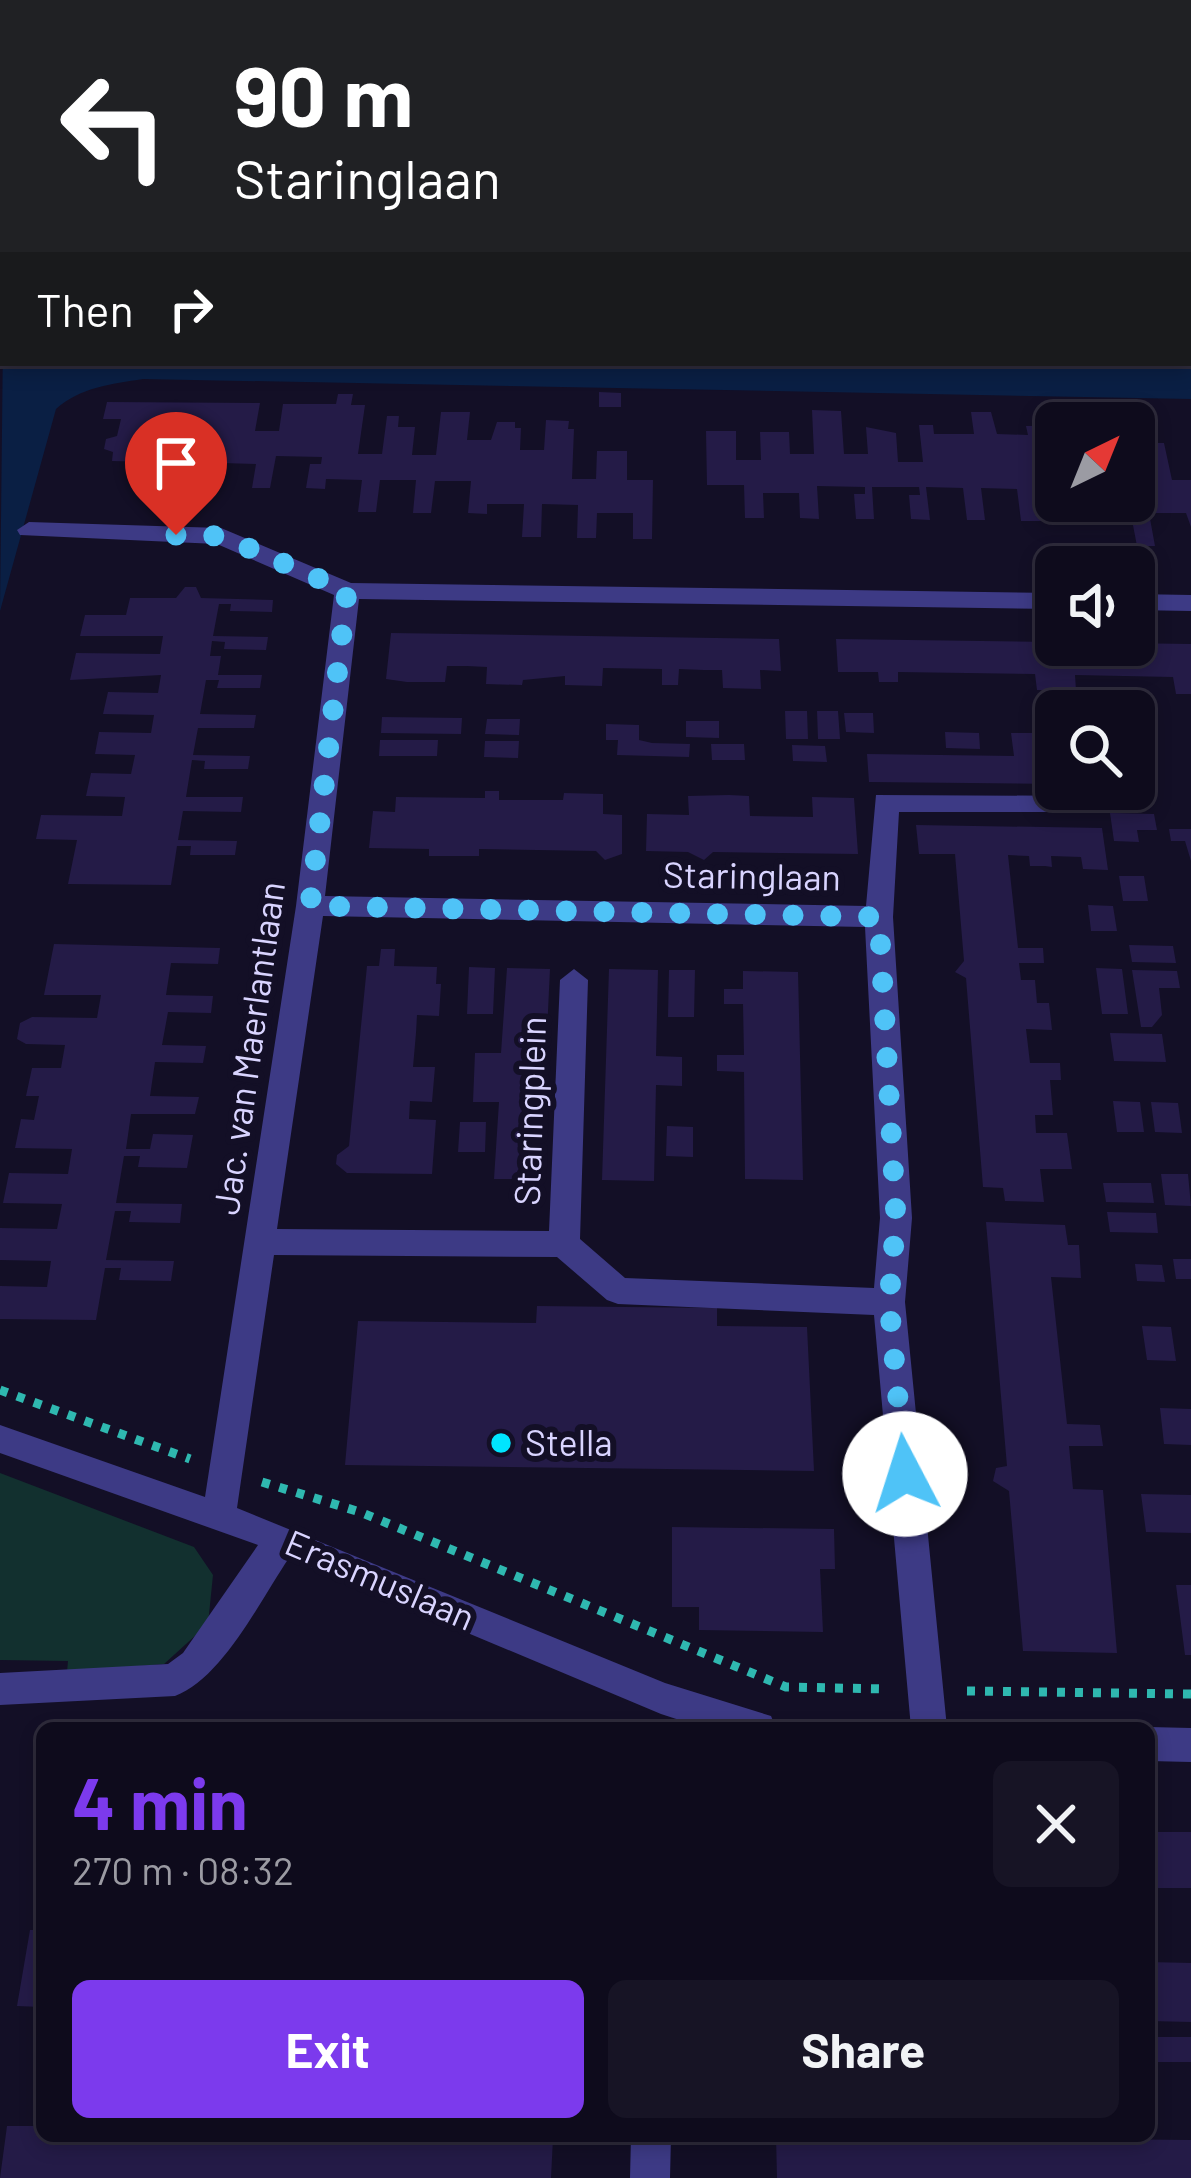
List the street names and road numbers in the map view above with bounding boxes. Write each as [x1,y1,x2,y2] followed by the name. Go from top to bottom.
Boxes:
[663,851,841,898] street label: Staringlaan
[203,878,292,1217] street label: Jac. van Maerlantlaan
[504,1016,553,1206] street label: Staringplein
[279,1519,482,1638] street label: Erasmuslaan

